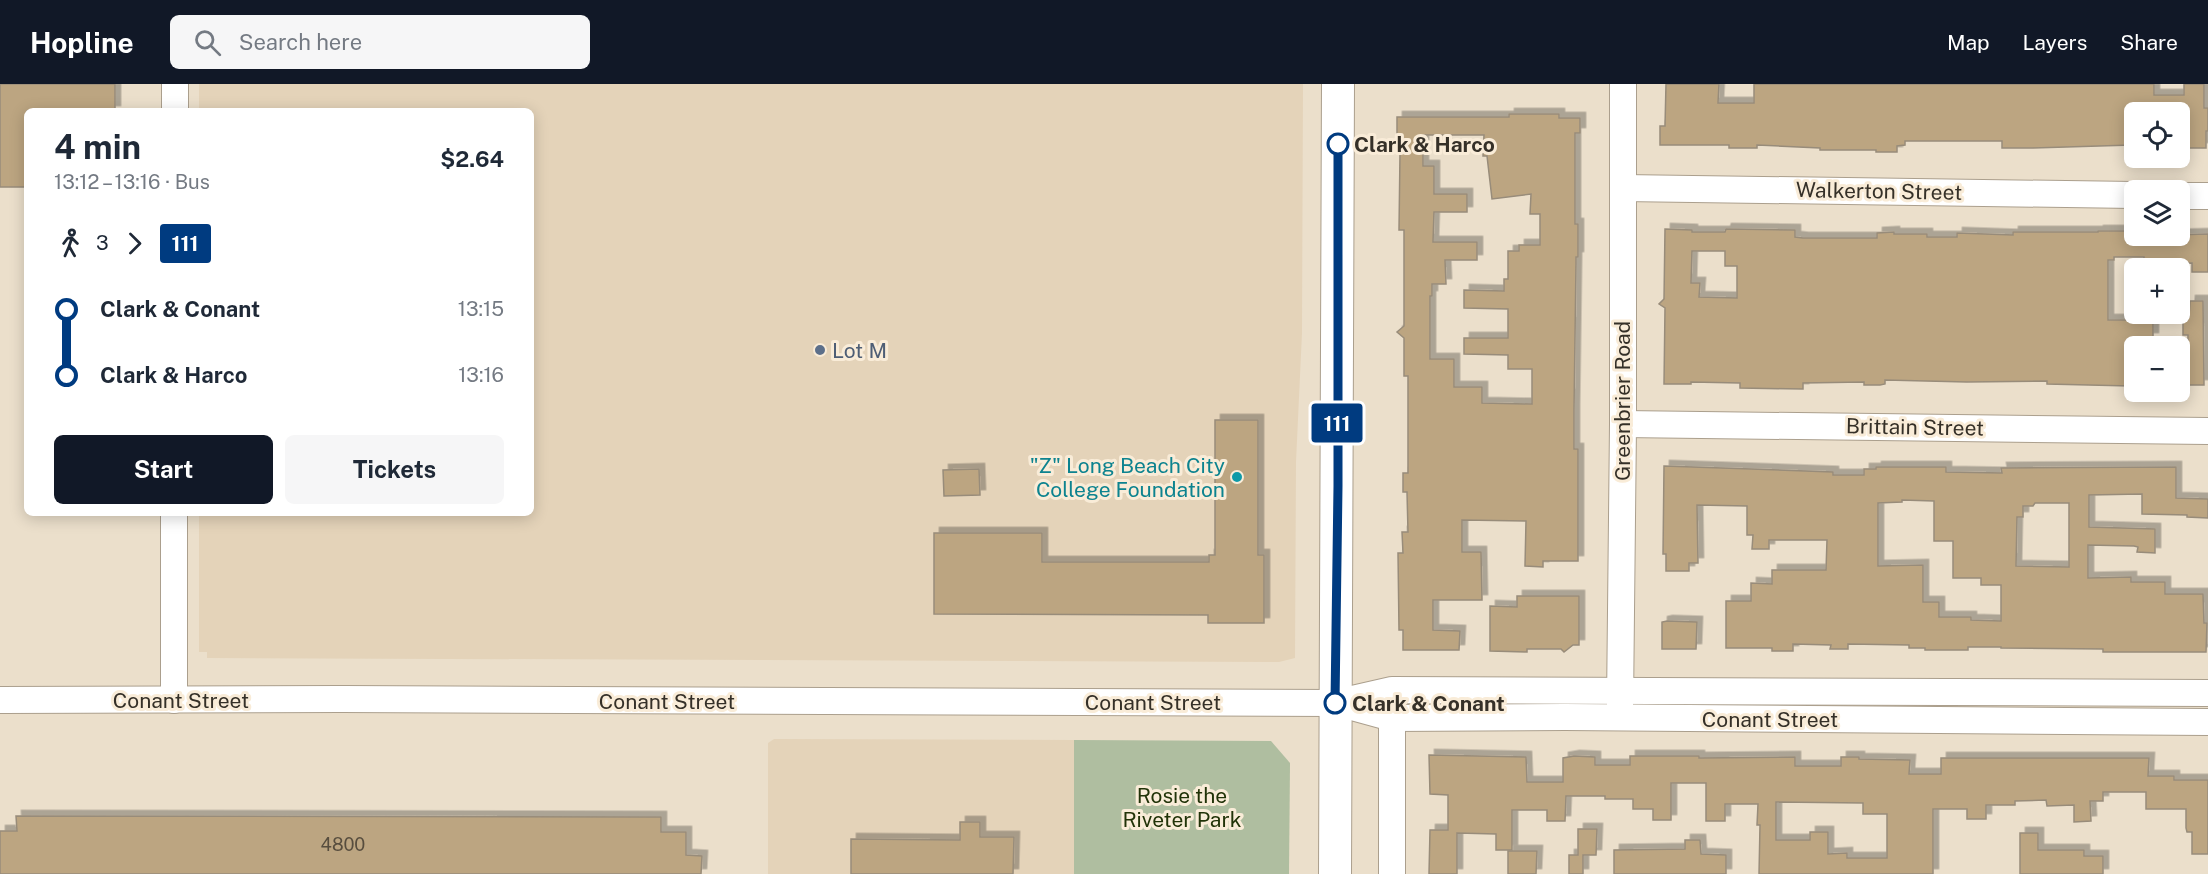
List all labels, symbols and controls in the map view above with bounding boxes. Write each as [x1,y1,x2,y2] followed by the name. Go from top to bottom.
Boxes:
[170,15,590,69] search box
[30,26,134,59] text: Hopline
[191,26,224,59] icon: search
[239,29,362,55] text: Search here
[1947,30,1990,55] text: Map
[2023,30,2087,55] text: Layers
[2120,30,2178,55] text: Share
[2124,102,2190,402] map controls
[2124,102,2190,168] button: locate
[54,128,141,166] text: 4 min
[1354,132,1495,157] place label: Clark & Harco
[1327,133,1349,155] marker: Clark & Harco
[440,146,504,172] text: $2.64
[54,170,210,194] text: 13:12 – 13:16 · Bus
[1796,177,1962,205] street label: Walkerton Street
[2124,180,2190,246] button: layers
[54,227,87,260] icon: walk
[118,227,151,260] icon: forward
[96,231,109,255] text: 3
[172,231,199,256] text: 111
[2124,258,2190,324] button: +
[100,296,260,322] text: Clark & Conant
[458,297,504,321] text: 13:15
[1610,321,1635,481] street label: Greenbrier Road
[2124,336,2190,402] button: −
[832,338,887,363] place label: Lot M
[813,343,827,357] marker: Lot M
[100,362,247,388] text: Clark & Harco
[458,363,504,387] text: 13:16
[1302,404,1372,442] line badge: 111
[1324,411,1350,436] text: 111
[1846,413,1984,441] street label: Brittain Street
[54,435,273,504] button: Start
[285,435,504,504] button: Tickets
[1030,453,1225,502] place label: "Z" Long Beach City College Foundation
[1230,470,1244,484] marker: "Z" Long Beach City College Foundation
[113,688,249,713] street label: Conant Street
[599,689,735,714] street label: Conant Street
[1085,690,1221,715] street label: Conant Street
[1352,691,1505,716] place label: Clark & Conant
[1324,692,1346,714] marker: Clark & Conant
[1702,707,1838,732] street label: Conant Street
[1123,783,1242,832] park label: Rosie the Riveter Park
[321,834,365,855] house number: 4800

